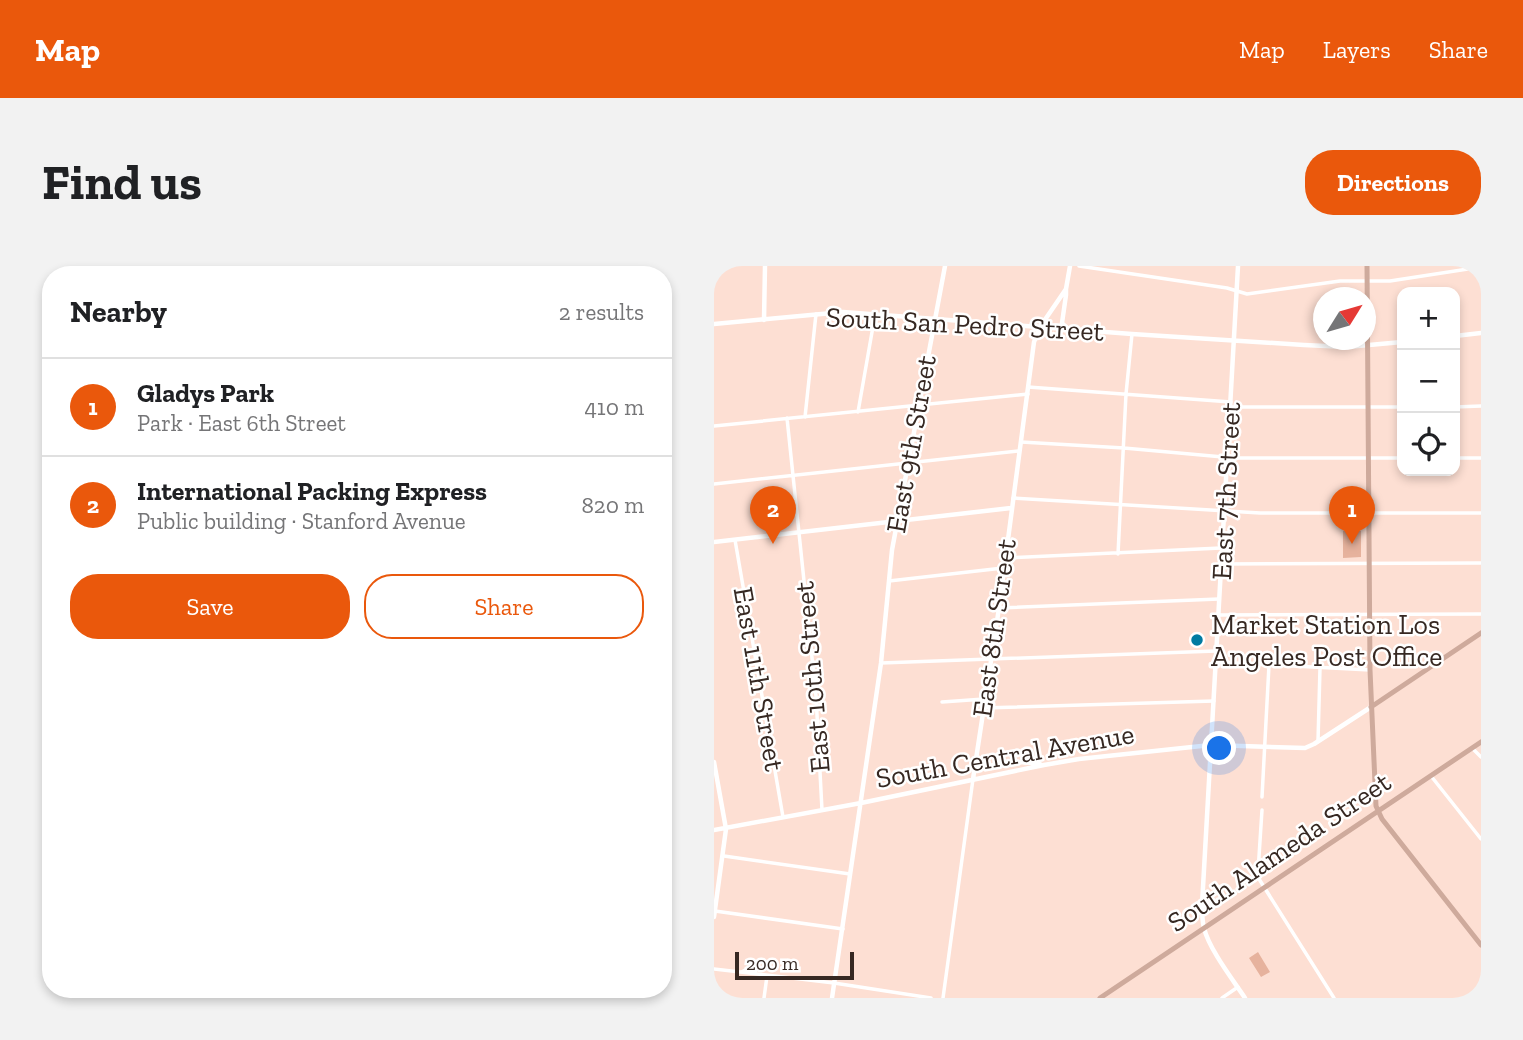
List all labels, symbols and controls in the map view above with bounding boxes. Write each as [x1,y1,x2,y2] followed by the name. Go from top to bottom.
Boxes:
[35,30,100,69] text: Map
[1239,35,1285,64] text: Map
[1323,35,1391,64] text: Layers
[1429,35,1488,64] text: Share
[1305,150,1481,215] button: Directions
[42,153,202,212] text: Find us
[1313,287,1376,350] north arrow
[1397,287,1460,476] map controls
[1397,287,1460,350] button: +
[70,294,167,330] text: Nearby
[559,298,644,326] text: 2 results
[825,300,1105,348] street label: South San Pedro Street
[1397,350,1460,413] button: −
[879,352,943,535] street label: East 9th Street
[137,377,274,409] text: Gladys Park
[88,393,98,421] text: 1
[584,393,644,421] text: 410 m
[1205,401,1247,581] street label: East 7th Street
[137,409,346,437] text: Park · East 6th Street
[1397,413,1460,476] button: locate
[137,475,487,507] text: International Packing Express
[750,486,796,544] pin: 2
[1329,486,1375,544] pin: 1
[87,491,99,519] text: 2
[581,491,644,519] text: 820 m
[137,507,466,535] text: Public building · Stanford Avenue
[965,536,1023,719] street label: East 8th Street
[70,574,350,639] button: Save
[364,574,644,639] button: Share
[787,579,837,774] street label: East 10th Street
[727,584,792,774] street label: East 11th Street
[1211,608,1443,673] place label: Market Station Los Angeles Post Office
[1189,632,1205,648] marker: Market Station Los Angeles Post Office
[873,717,1137,795] street label: South Central Avenue
[1202,731,1236,765] your location
[1161,765,1397,939] street label: South Alameda Street
[735,949,854,981] scale bar
[746,952,798,975] text: 200 m

